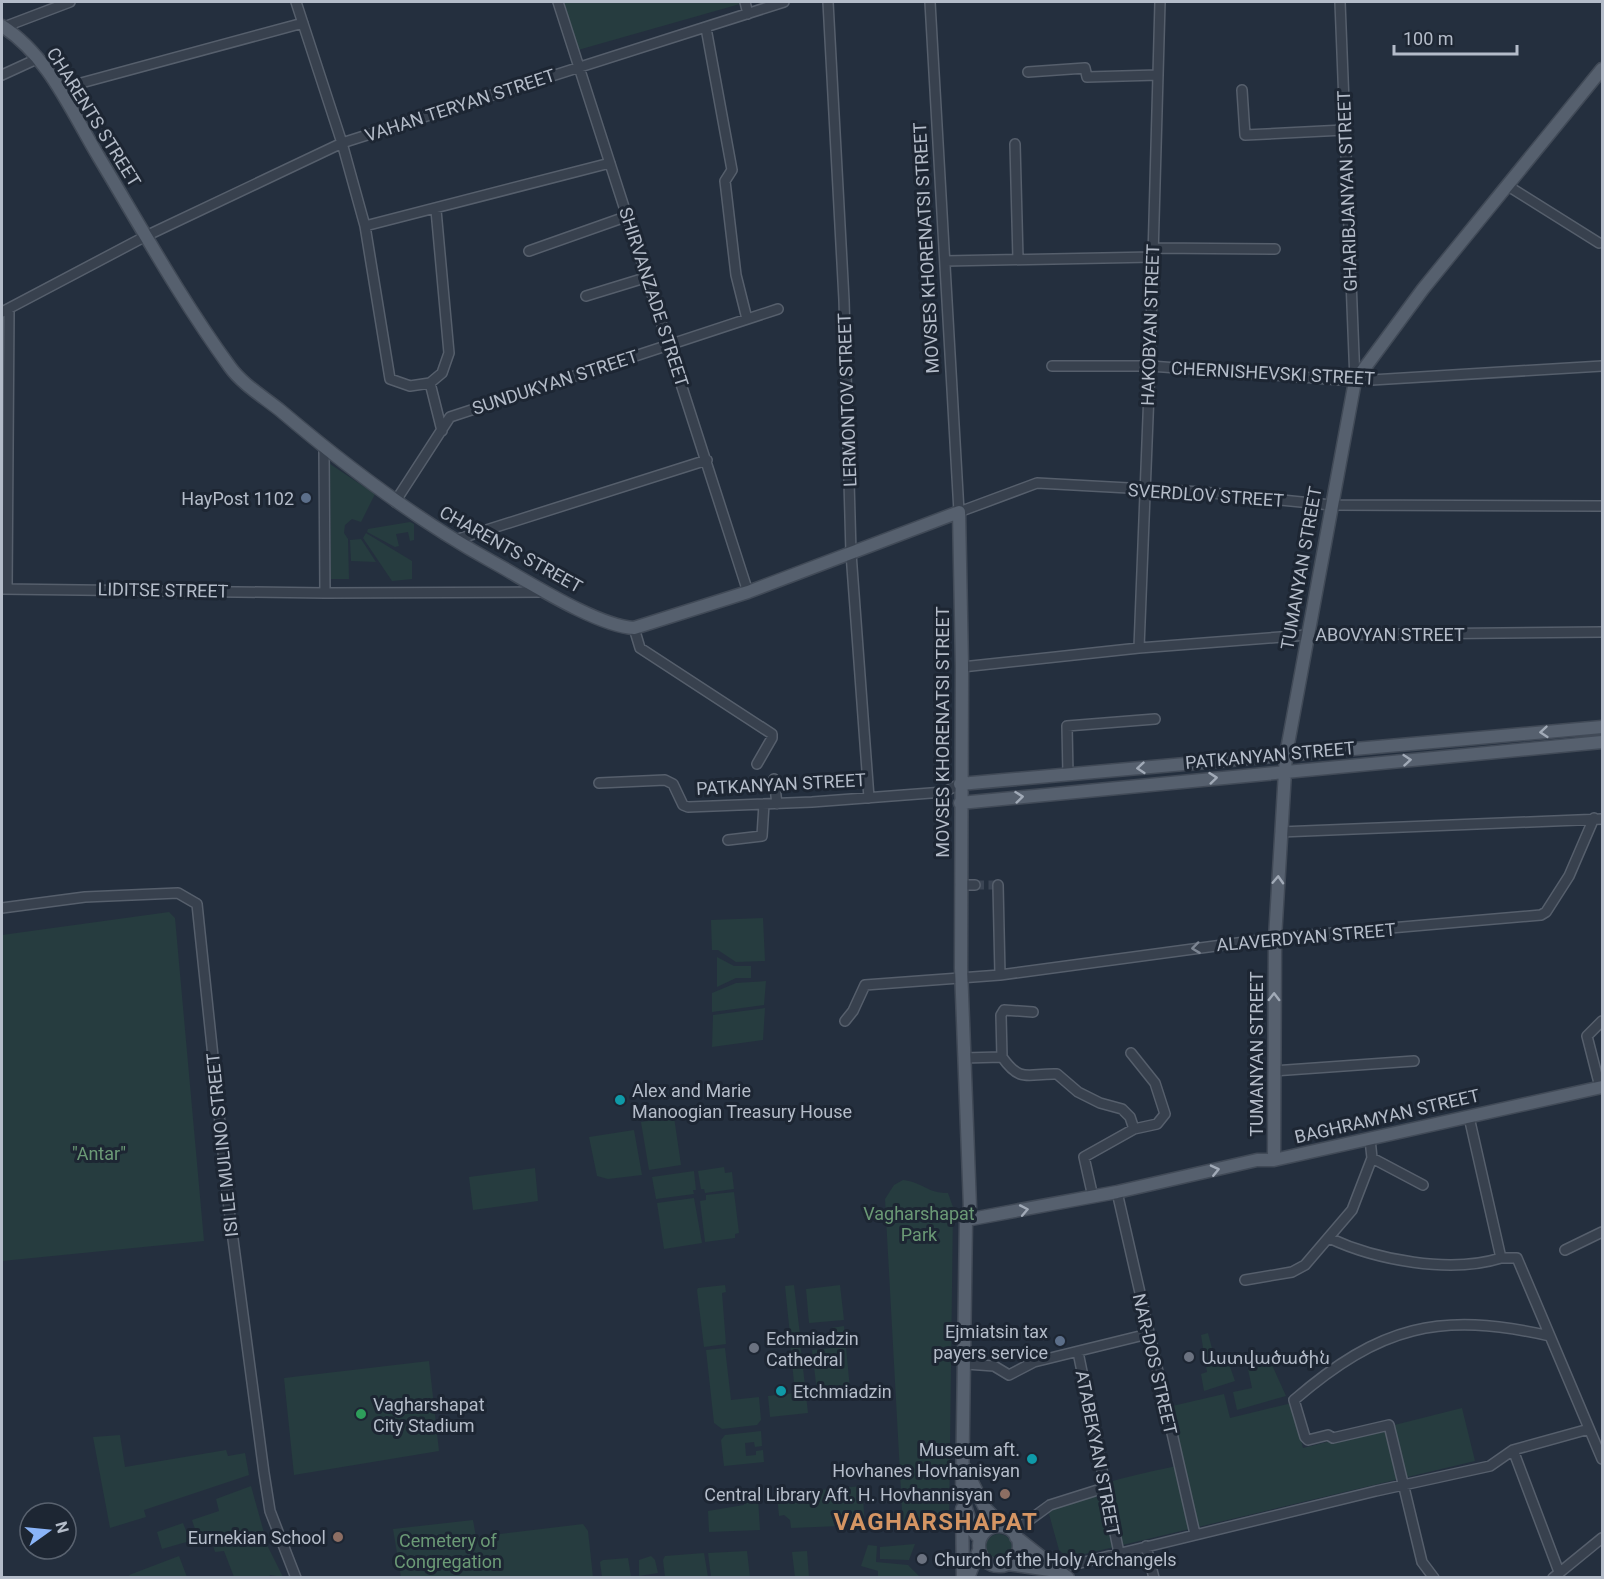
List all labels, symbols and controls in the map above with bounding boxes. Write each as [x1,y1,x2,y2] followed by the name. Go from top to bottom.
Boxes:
[1394,18,1517,56] scale bar
[1403,28,1454,49] text: 100 m
[43,44,145,191] street label: CHARENTS STREET
[362,64,558,146] street label: VAHAN TERYAN STREET
[1333,90,1361,292] street label: GHARIBJANYAN STREET
[909,122,943,374] street label: MOVSES KHORENATSI STREET
[615,204,693,390] street label: SHIRVANZADE STREET
[1137,244,1163,406] street label: HAKOBYAN STREET
[833,312,861,487] street label: LERMONTOV STREET
[470,345,641,419] street label: SUNDUKYAN STREET
[1171,357,1376,389] street label: CHERNISHEVSKI STREET
[1127,479,1285,511] street label: SVERDLOV STREET
[1276,484,1326,651] street label: TUMANYAN STREET
[181,488,294,509] place label: HayPost 1102
[299,491,313,505] marker: HayPost 1102
[436,501,586,597] street label: CHARENTS STREET
[97,578,229,602] street label: LIDITSE STREET
[932,606,953,858] street label: MOVSES KHORENATSI STREET
[1315,624,1465,645] street label: ABOVYAN STREET
[1540,726,1549,739] one-way arrow
[1184,737,1356,773] street label: PATKANYAN STREET
[1402,754,1411,767] one-way arrow
[1136,761,1145,774] one-way arrow
[696,769,867,799] street label: PATKANYAN STREET
[1208,772,1217,785] one-way arrow
[1014,791,1023,804] one-way arrow
[1271,875,1284,884] one-way arrow
[1216,919,1397,955] street label: ALAVERDYAN STREET
[1192,941,1201,954] one-way arrow
[1246,971,1267,1137] street label: TUMANYAN STREET
[1268,992,1280,1001] one-way arrow
[202,1052,242,1238] street label: ISI LE MULINO STREET
[632,1080,852,1122] place label: Alex and Marie Manoogian Treasury House
[1292,1084,1482,1148] street label: BAGHRAMYAN STREET
[613,1093,627,1107] marker: Alex and Marie Manoogian Treasury House
[72,1143,126,1164] park label: "Antar"
[1210,1164,1220,1177] one-way arrow
[863,1203,975,1245] park label: Vagharshapat Park
[1019,1204,1029,1217] one-way arrow
[1129,1291,1181,1437] street label: NAR-DOS STREET
[933,1321,1048,1363] place label: Ejmiatsin tax payers service
[766,1328,859,1370] place label: Echmiadzin Cathedral
[1053,1334,1067,1348] marker: Ejmiatsin tax payers service
[747,1341,761,1355] marker: Echmiadzin Cathedral
[1201,1347,1330,1368] place label: Աստվածածին
[1182,1350,1196,1364] marker: Աստվածածին
[1072,1369,1124,1538] street label: ATABEKYAN STREET
[793,1381,892,1402] place label: Etchmiadzin
[774,1384,788,1398] marker: Etchmiadzin
[373,1394,485,1436] place label: Vagharshapat City Stadium
[354,1407,368,1421] marker: Vagharshapat City Stadium
[832,1439,1020,1481] place label: Museum aft. Hovhanes Hovhanisyan
[1025,1452,1039,1466] marker: Museum aft. Hovhanes Hovhanisyan
[704,1484,993,1505] place label: Central Library Aft. H. Hovhannisyan
[998,1487,1012,1501] marker: Central Library Aft. H. Hovhannisyan
[18,1501,78,1561] north arrow
[834,1508,1038,1536] district label: VAGHARSHAPAT
[51,1519,73,1535] text: N
[188,1527,326,1548] place label: Eurnekian School
[331,1530,345,1544] marker: Eurnekian School
[394,1530,502,1572] park label: Cemetery of Congregation
[934,1549,1177,1570] place label: Church of the Holy Archangels
[915,1552,929,1566] marker: Church of the Holy Archangels

